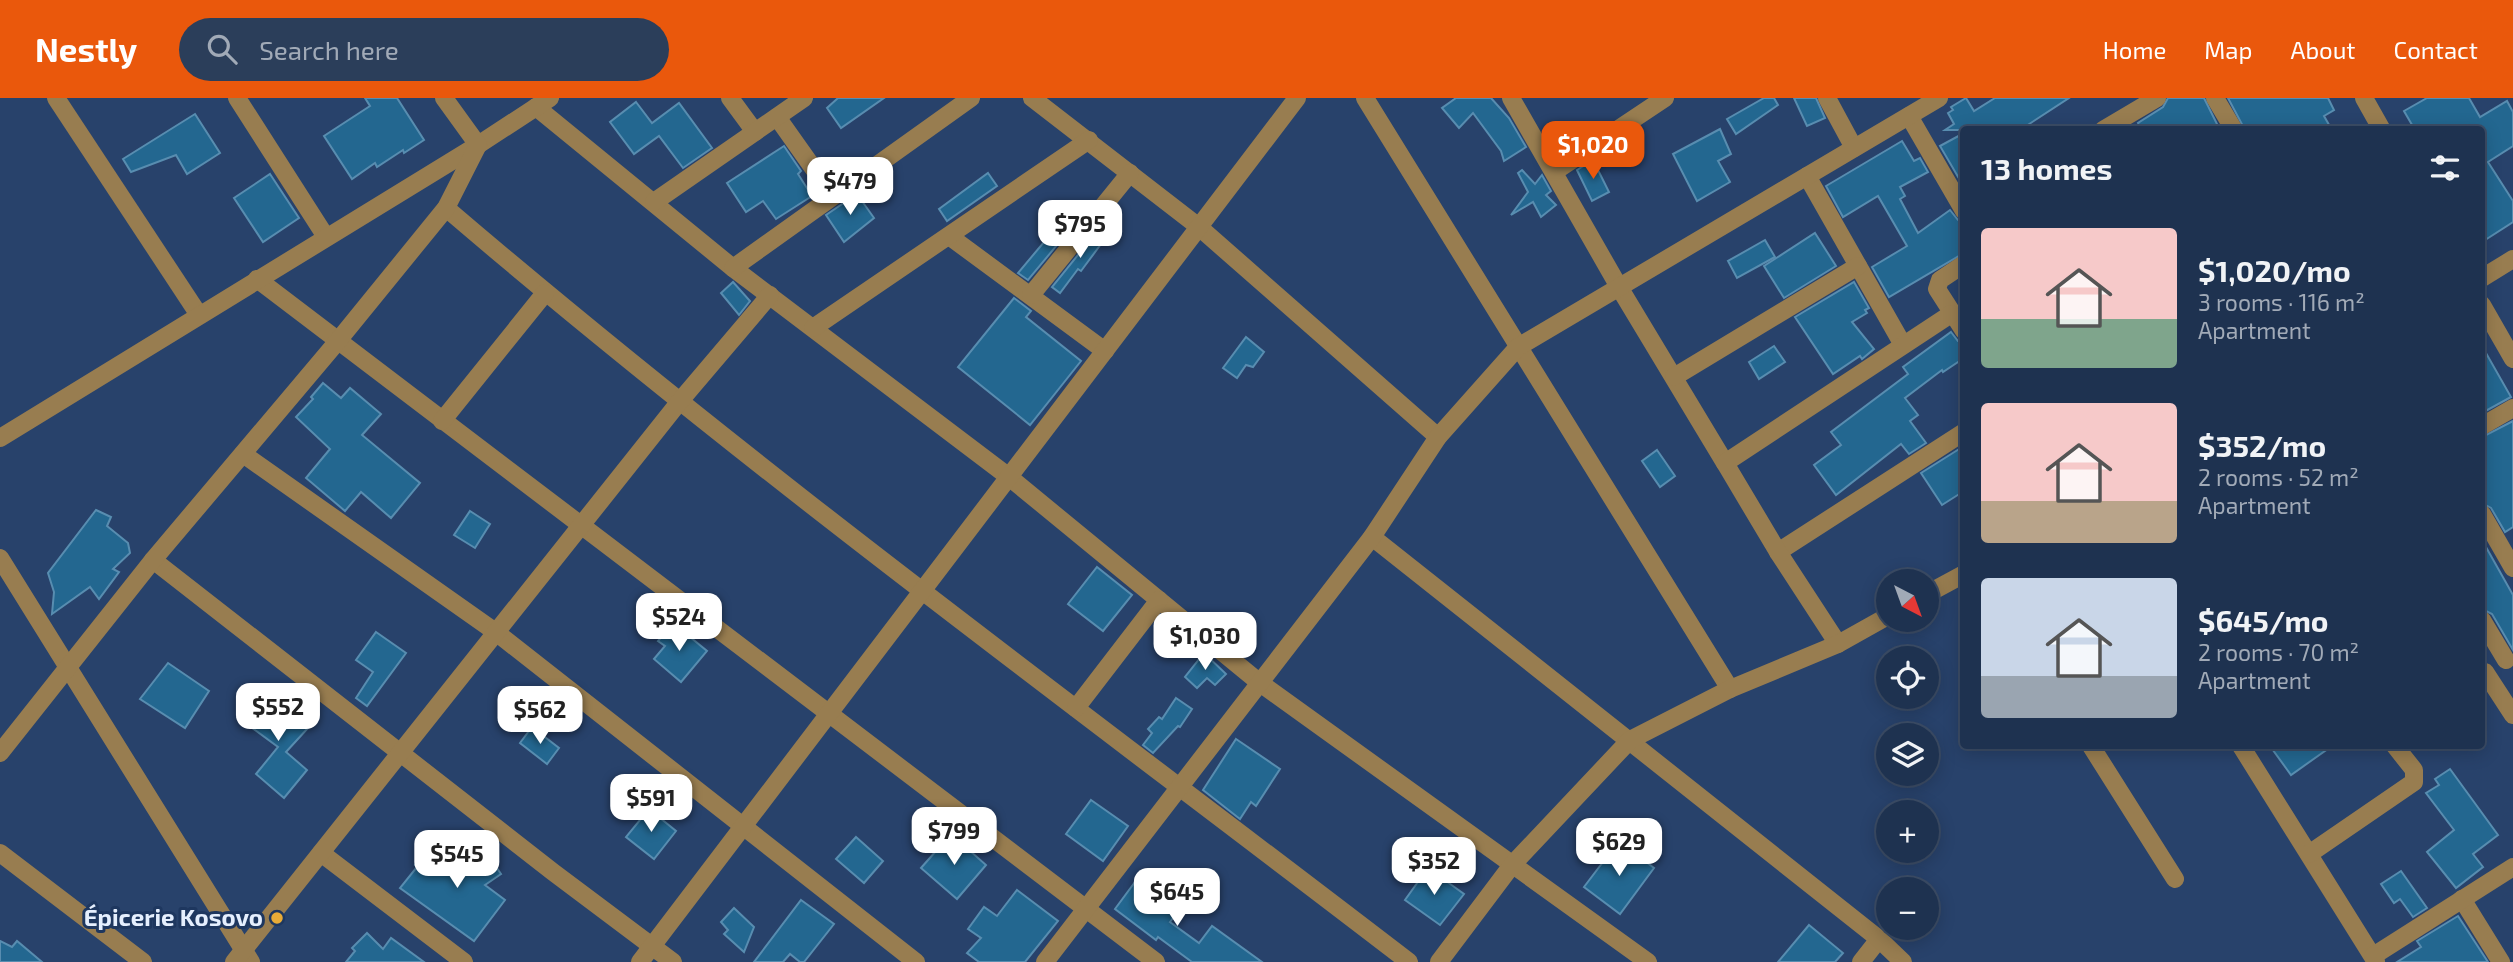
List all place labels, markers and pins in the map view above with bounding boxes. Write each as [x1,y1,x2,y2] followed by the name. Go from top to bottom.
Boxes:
[1536,122,1650,181] pin: $1,020
[809,158,891,217] pin: $479
[1039,200,1121,260] pin: $795
[638,594,720,653] pin: $524
[1148,612,1262,672] pin: $1,030
[237,684,319,743] pin: $552
[499,686,581,746] pin: $562
[610,774,692,834] pin: $591
[913,808,995,867] pin: $799
[1578,818,1660,878] pin: $629
[416,830,498,890] pin: $545
[1393,838,1475,897] pin: $352
[1136,868,1218,928] pin: $645
[84,902,263,931] place label: Épicerie Kosovo
[269,910,285,926] marker: Épicerie Kosovo

